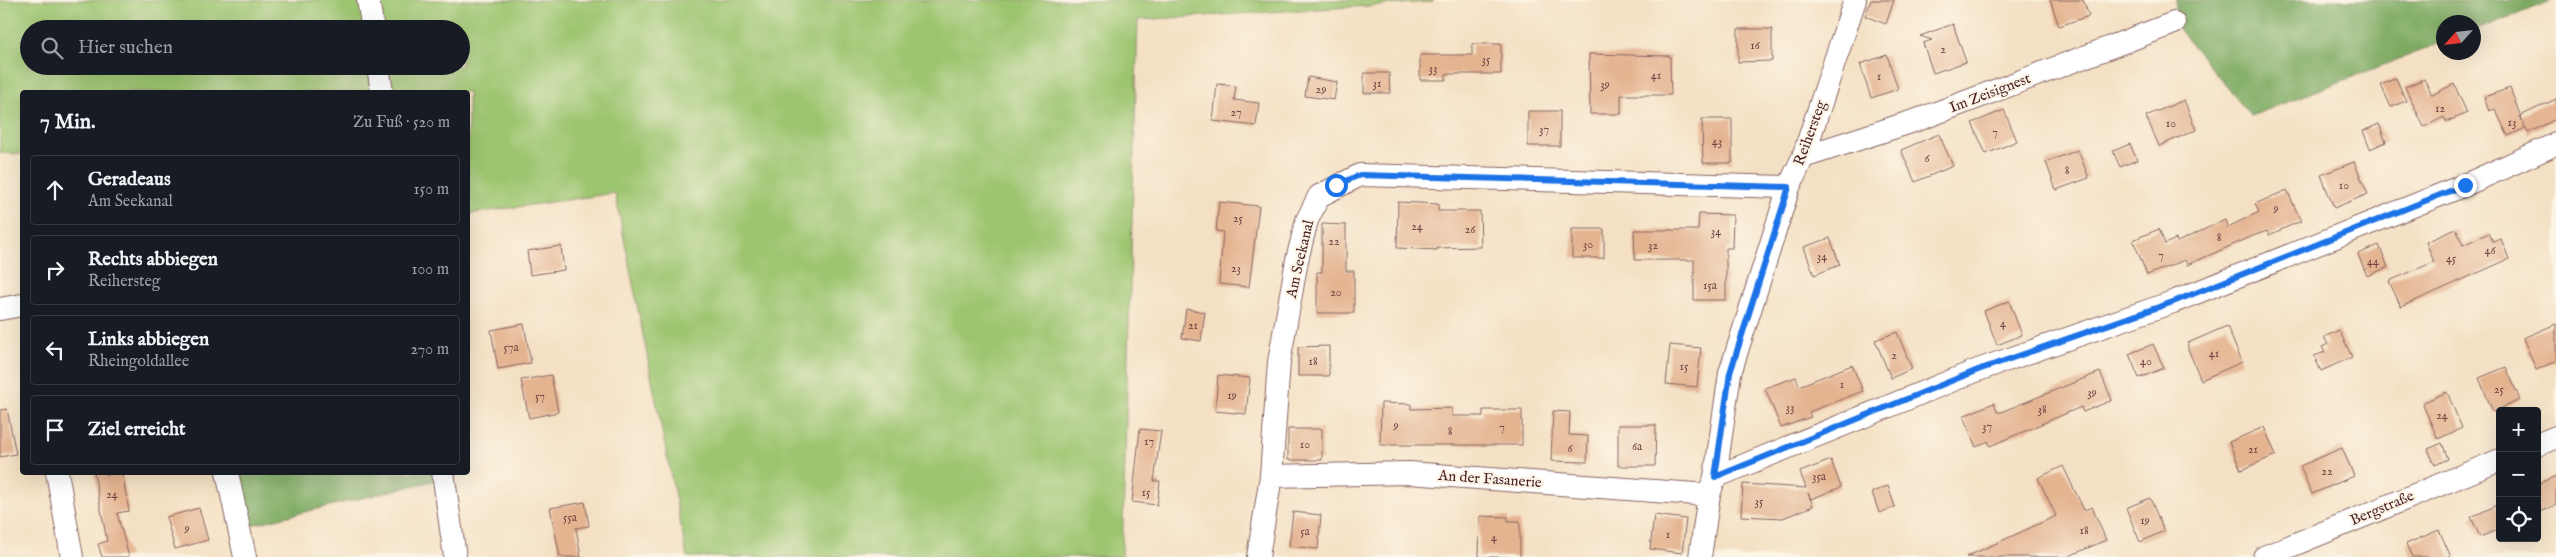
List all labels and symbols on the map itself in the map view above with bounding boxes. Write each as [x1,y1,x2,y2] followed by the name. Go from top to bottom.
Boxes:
[2436,15,2481,60] north arrow
[1750,38,1761,53] house number: 16
[1940,42,1946,57] house number: 2
[1482,52,1491,67] house number: 35
[1429,61,1437,76] house number: 33
[1651,68,1661,83] house number: 41
[1877,69,1881,84] house number: 1
[1947,69,2033,117] street label: Im Zeisignest
[1373,76,1381,91] house number: 31
[1600,77,1610,92] house number: 39
[1316,82,1326,97] house number: 29
[1789,97,1831,168] street label: Reihersteg
[2435,101,2445,116] house number: 12
[1230,105,1242,120] house number: 27
[2508,115,2516,130] house number: 13
[2166,116,2176,131] house number: 10
[1539,122,1549,137] house number: 37
[1992,125,1998,140] house number: 7
[1712,134,1722,149] house number: 43
[1924,151,1930,166] house number: 6
[2065,163,2070,178] house number: 8
[1325,174,1348,197] route start
[2454,174,2477,197] route end
[2339,178,2349,193] house number: 10
[2272,201,2279,216] house number: 9
[1233,211,1244,226] house number: 25
[1282,217,1318,301] street label: Am Seekanal
[1411,219,1423,234] house number: 24
[1465,222,1476,237] house number: 26
[1711,224,1721,239] house number: 34
[2217,230,2222,245] house number: 8
[1328,234,1340,249] house number: 22
[1583,237,1593,252] house number: 30
[1648,238,1658,253] house number: 32
[2485,243,2496,258] house number: 46
[2158,248,2164,263] house number: 7
[1817,249,1827,264] house number: 34
[2446,251,2457,266] house number: 45
[2367,254,2379,269] house number: 44
[1231,261,1241,276] house number: 23
[1703,278,1718,293] house number: 15a
[1330,285,1342,300] house number: 20
[2000,316,2006,331] house number: 4
[1188,318,1198,333] house number: 21
[503,340,519,355] house number: 57a
[2209,346,2219,361] house number: 41
[1891,348,1897,363] house number: 2
[1308,354,1318,369] house number: 18
[2140,354,2152,369] house number: 40
[1680,359,1689,374] house number: 15
[1840,377,1844,392] house number: 1
[2494,382,2505,397] house number: 25
[2087,385,2097,400] house number: 39
[1227,388,1237,403] house number: 19
[535,389,545,404] house number: 57
[1786,400,1794,415] house number: 33
[2037,402,2047,417] house number: 38
[2436,408,2448,423] house number: 24
[1392,418,1399,433] house number: 9
[1982,419,1992,434] house number: 37
[1499,420,1505,435] house number: 7
[1448,424,1453,439] house number: 8
[1144,434,1154,449] house number: 17
[1300,437,1310,452] house number: 10
[1632,439,1643,454] house number: 6a
[1567,441,1573,456] house number: 6
[2248,442,2258,457] house number: 21
[2321,464,2333,479] house number: 22
[1437,466,1543,492] street label: An der Fasanerie
[1812,469,1827,484] house number: 35a
[1142,485,1151,500] house number: 15
[2347,486,2417,530] street label: Bergstraße
[106,487,118,502] house number: 24
[1755,494,1764,509] house number: 35
[563,510,578,525] house number: 55a
[2140,513,2150,528] house number: 19
[183,521,190,536] house number: 9
[2079,523,2089,538] house number: 18
[1300,524,1311,539] house number: 5a
[1666,527,1670,542] house number: 1
[1491,530,1497,545] house number: 4

